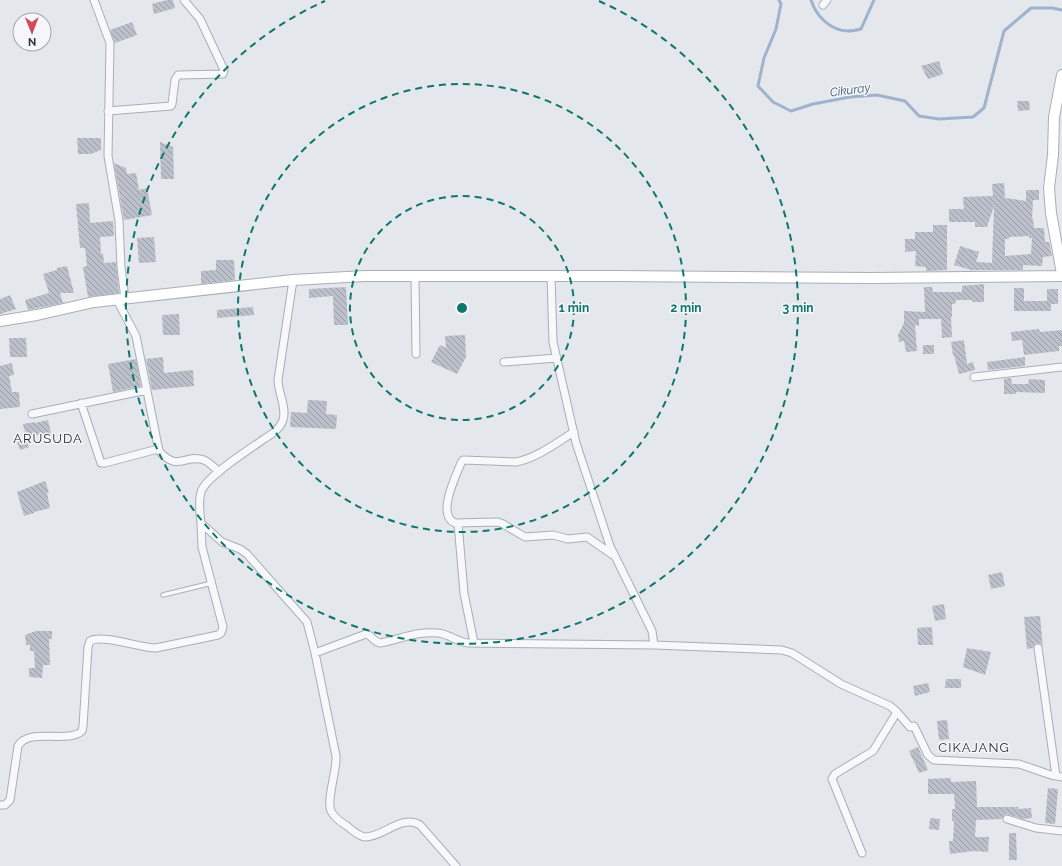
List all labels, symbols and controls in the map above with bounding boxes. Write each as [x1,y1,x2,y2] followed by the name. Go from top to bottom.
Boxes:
[12,12,52,52] north arrow
[28,35,36,48] text: N
[829,80,872,100] water label: Cikuray
[455,301,469,315] centre of rings
[559,301,589,315] text: 1 min
[670,301,702,315] text: 2 min
[782,301,814,315] text: 3 min
[13,431,83,446] district label: ARUSUDA
[938,740,1010,755] district label: CIKAJANG

